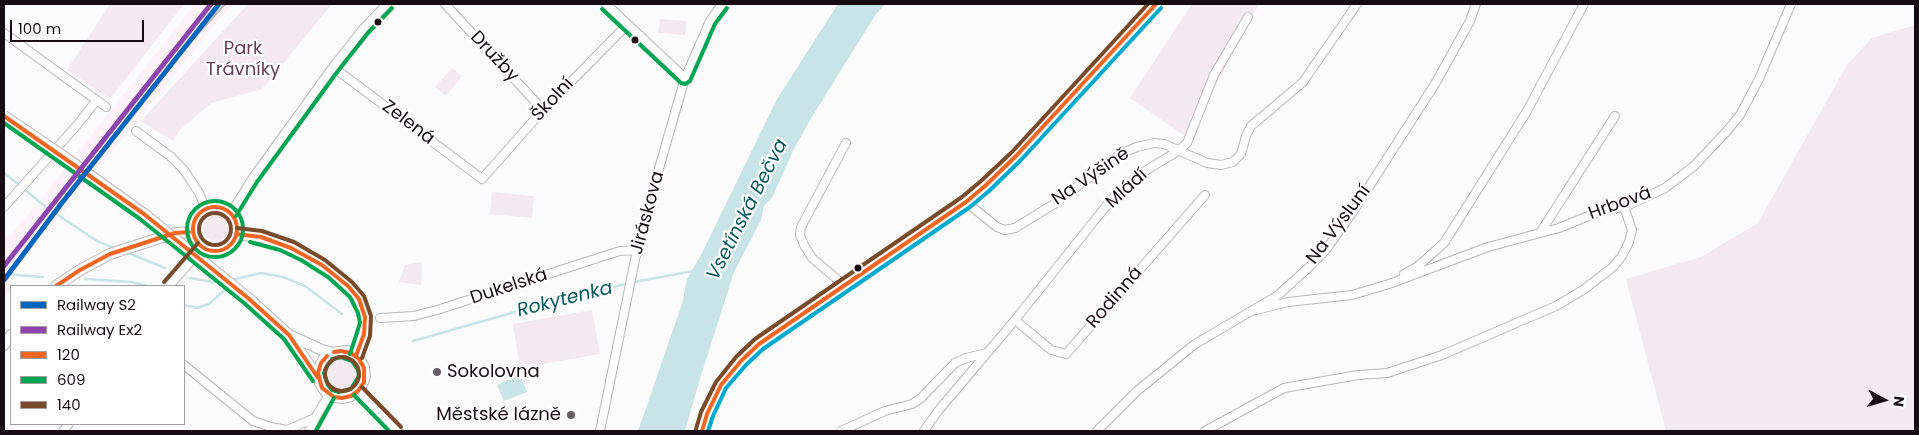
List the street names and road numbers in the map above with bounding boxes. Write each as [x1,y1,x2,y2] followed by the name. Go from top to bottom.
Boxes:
[465,27,523,87] street label: Družby
[527,74,579,126] street label: Školní
[377,96,439,150] street label: Zelená
[1048,143,1134,211] street label: Na Výšině
[1102,165,1152,213] street label: Mládí
[627,169,669,257] street label: Jiráskova
[1302,181,1376,269] street label: Na Výsluní
[1586,183,1654,225] street label: Hrbová
[1082,263,1148,333] street label: Rodinná
[468,264,550,310] street label: Dukelská

